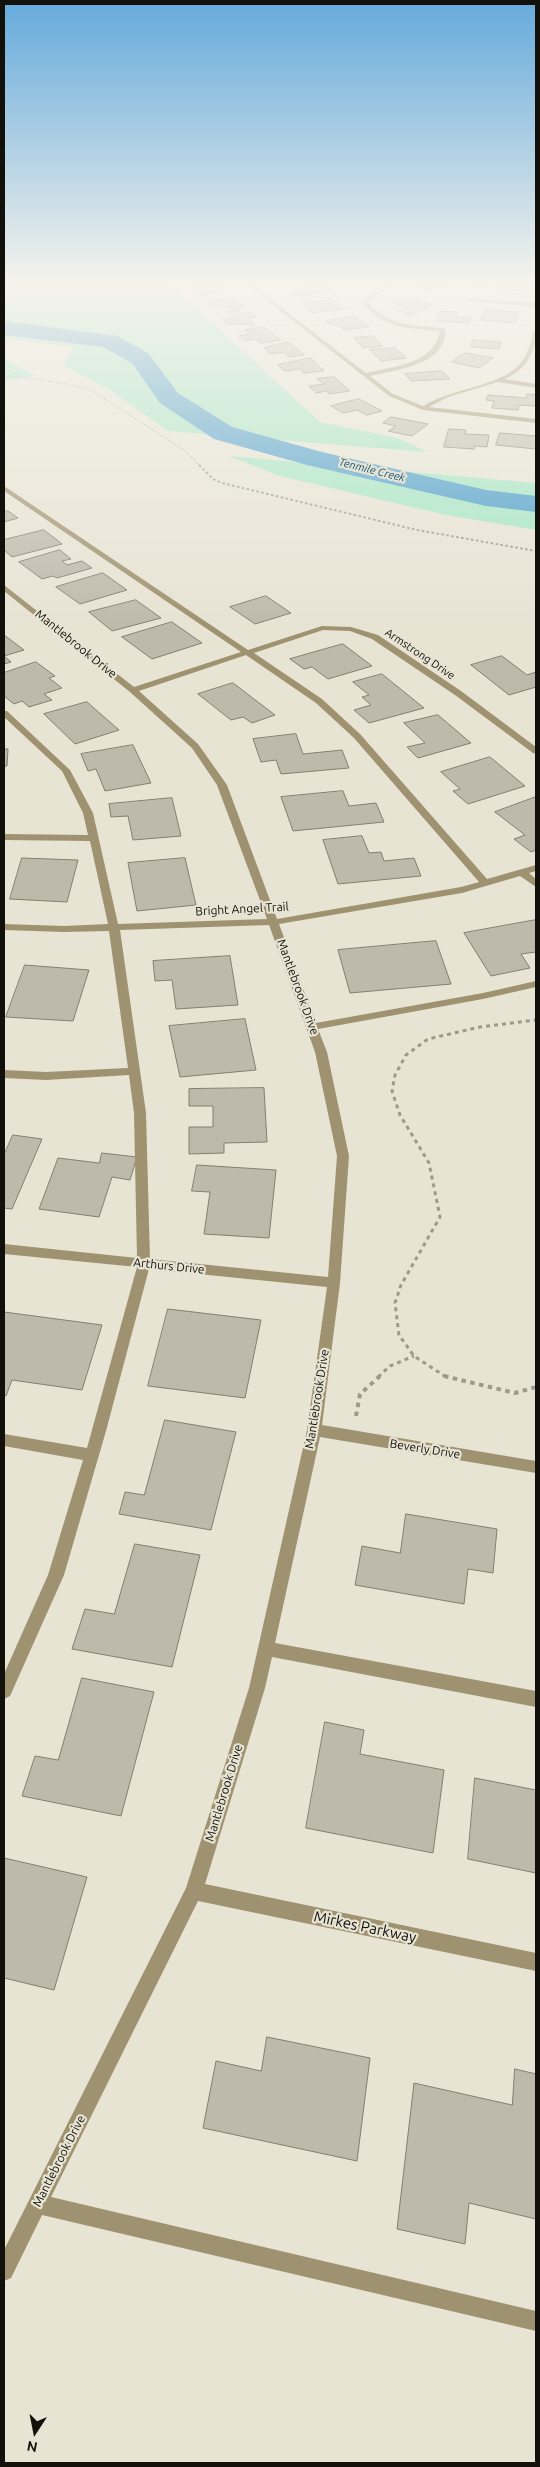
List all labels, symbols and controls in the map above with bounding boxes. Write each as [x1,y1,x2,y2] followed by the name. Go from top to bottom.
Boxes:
[338,455,406,485] water label: Tenmile Creek
[32,607,120,681] street label: Mantlebrook Drive
[382,626,458,682] street label: Armstrong Drive
[195,899,289,919] street label: Bright Angel Trail
[274,937,322,1037] street label: Mantlebrook Drive
[133,1255,205,1277] street label: Arthurs Drive
[302,1348,332,1450] street label: Mantlebrook Drive
[389,1436,461,1462] street label: Beverly Drive
[202,1743,246,1843] street label: Mantlebrook Drive
[312,1907,418,1947] street label: Mirkes Parkway
[30,2113,88,2209] street label: Mantlebrook Drive
[10,2407,60,2457] north arrow
[25,2438,39,2456] text: N

